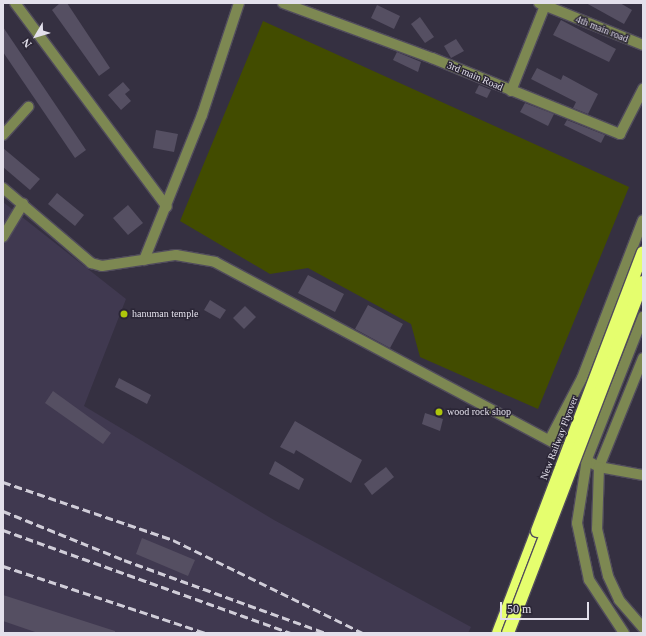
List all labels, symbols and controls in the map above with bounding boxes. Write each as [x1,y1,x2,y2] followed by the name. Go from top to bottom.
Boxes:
[574,13,630,45] street label: 4th main road
[16,16,56,56] north arrow
[19,37,34,50] text: N
[445,59,505,93] street label: 3rd main Road
[132,308,198,320] place label: hanuman temple
[119,309,129,319] marker: hanuman temple
[538,395,580,481] street label: New Railway Flyover
[447,406,511,418] place label: wood rock shop
[434,407,444,417] marker: wood rock shop
[502,594,591,620] scale bar
[507,602,531,616] text: 50 m

